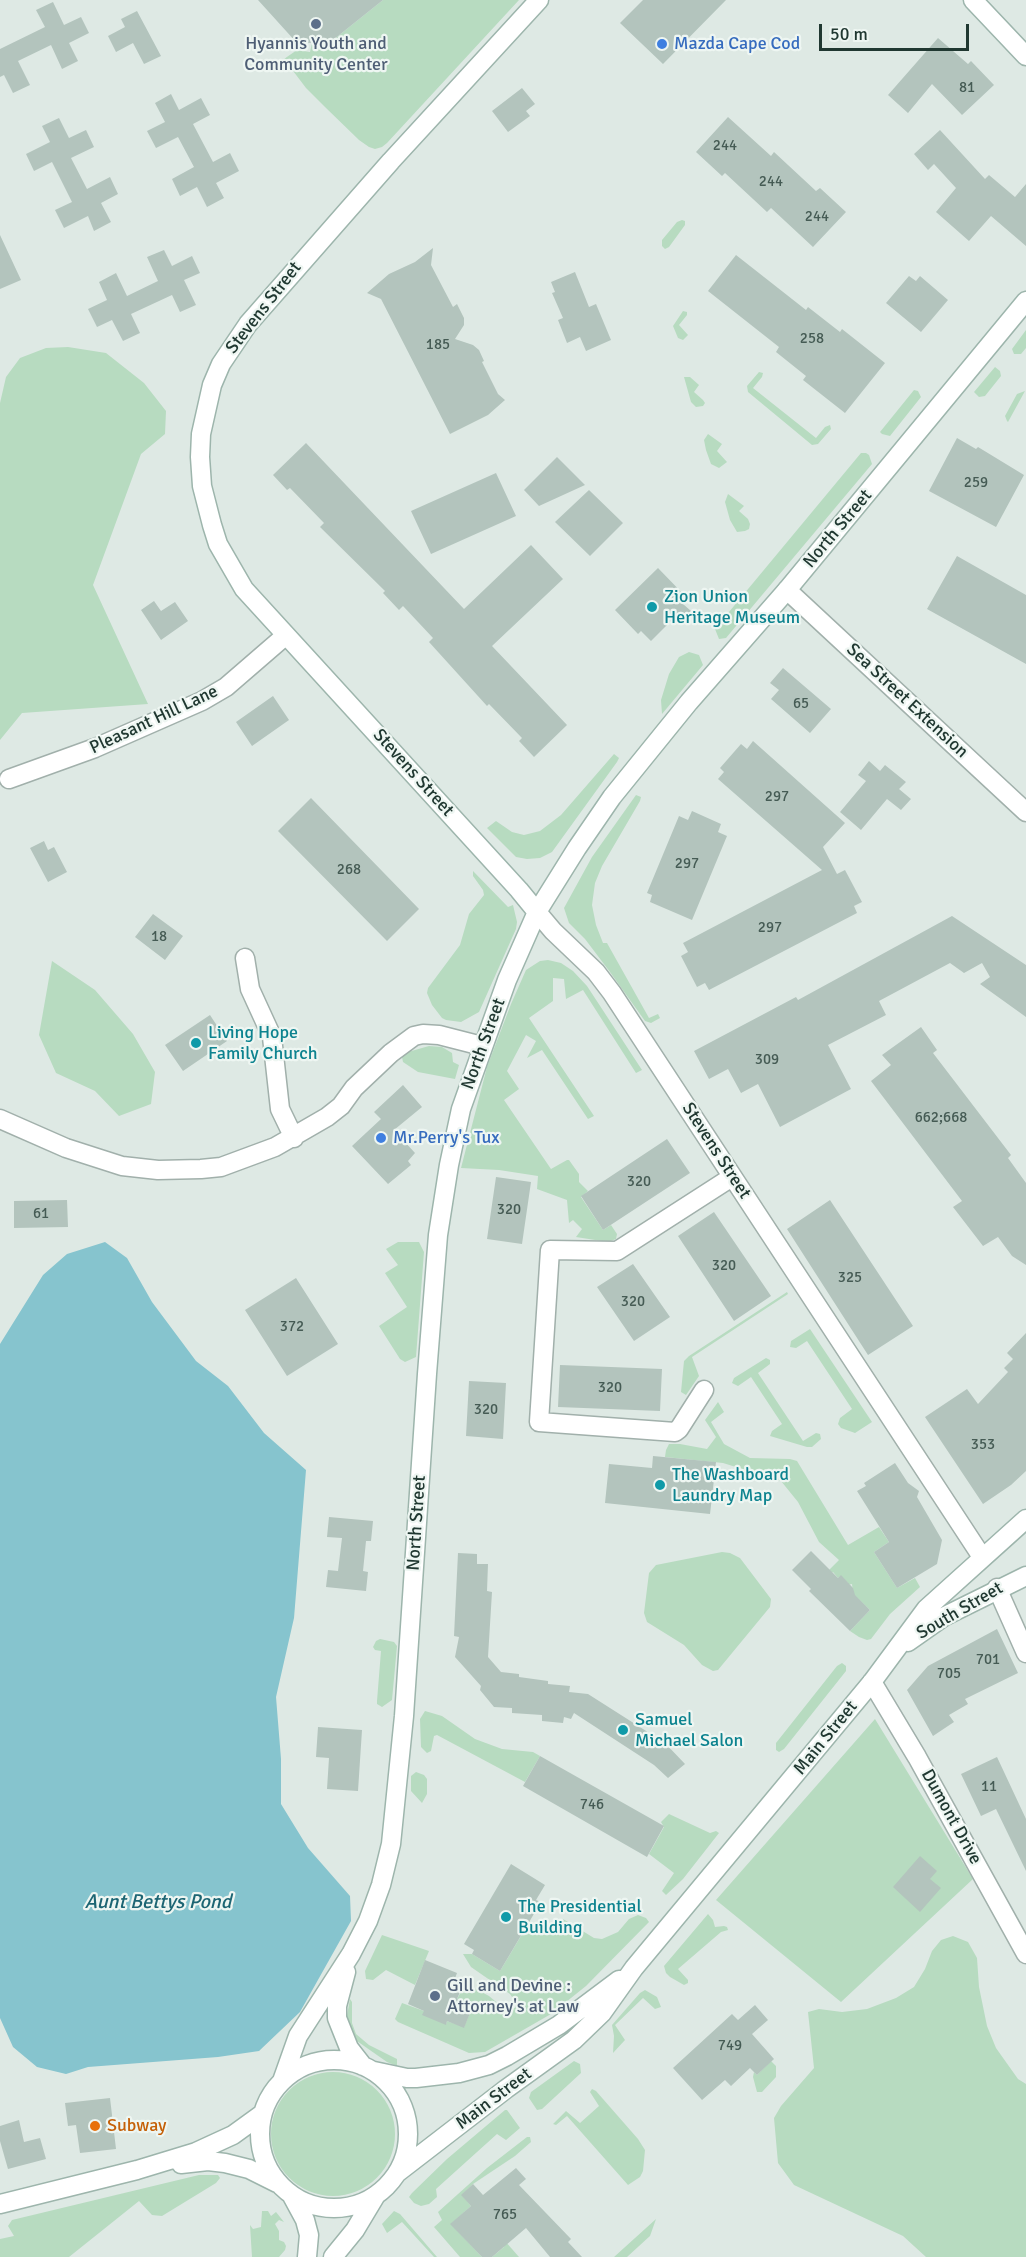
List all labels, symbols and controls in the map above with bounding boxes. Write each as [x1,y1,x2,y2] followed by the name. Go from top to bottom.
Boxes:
[822,12,972,50] scale bar
[309,17,323,31] marker: Hyannis Youth and Community Center
[830,23,868,45] text: 50 m
[244,33,388,76] place label: Hyannis Youth and Community Center
[674,33,800,55] place label: Mazda Cape Cod
[655,37,669,51] marker: Mazda Cape Cod
[959,79,975,97] house number: 81
[713,137,737,155] house number: 244
[759,173,783,191] house number: 244
[805,208,829,226] house number: 244
[221,258,307,358] street label: Stevens Street
[800,330,824,348] house number: 258
[426,336,450,354] house number: 185
[964,474,988,492] house number: 259
[799,485,877,573] street label: North Street
[664,586,800,628] place label: Zion Union Heritage Museum
[645,600,659,614] marker: Zion Union Heritage Museum
[842,639,972,763] street label: Sea Street Extension
[86,681,222,759] street label: Pleasant Hill Lane
[793,695,809,713] house number: 65
[368,725,458,821] street label: Stevens Street
[765,788,789,806] house number: 297
[675,855,699,873] house number: 297
[337,861,361,879] house number: 268
[758,919,782,937] house number: 297
[151,928,167,946] house number: 18
[458,995,510,1093] street label: North Street
[208,1022,318,1064] place label: Living Hope Family Church
[189,1036,203,1050] marker: Living Hope Family Church
[755,1051,779,1069] house number: 309
[677,1099,755,1203] street label: Stevens Street
[915,1109,967,1127] house number: 662;668
[393,1127,500,1149] place label: Mr.Perry's Tux
[374,1131,388,1145] marker: Mr.Perry's Tux
[627,1173,651,1191] house number: 320
[497,1201,521,1219] house number: 320
[33,1205,49,1223] house number: 61
[712,1257,736,1275] house number: 320
[838,1269,862,1287] house number: 325
[621,1293,645,1311] house number: 320
[280,1318,304,1336] house number: 372
[598,1379,622,1397] house number: 320
[474,1401,498,1419] house number: 320
[971,1436,995,1454] house number: 353
[672,1464,789,1506] place label: The Washboard Laundry Map
[403,1475,431,1571] street label: North Street
[653,1478,667,1492] marker: The Washboard Laundry Map
[913,1578,1007,1644] street label: South Street
[976,1651,1000,1669] house number: 701
[937,1665,961,1683] house number: 705
[790,1697,862,1779] street label: Main Street
[635,1709,743,1752] place label: Samuel Michael Salon
[616,1723,630,1737] marker: Samuel Michael Salon
[916,1766,986,1868] street label: Dumont Drive
[981,1778,997,1796] house number: 11
[580,1796,604,1814] house number: 746
[85,1891,231,1915] water label: Aunt Bettys Pond
[518,1896,642,1938] place label: The Presidential Building
[499,1910,513,1924] marker: The Presidential Building
[447,1975,579,2018] place label: Gill and Devine : Attorney's at Law
[428,1989,442,2003] marker: Gill and Devine : Attorney's at Law
[718,2037,742,2055] house number: 749
[452,2064,536,2134] street label: Main Street
[107,2115,166,2137] place label: Subway
[88,2119,102,2133] marker: Subway
[493,2206,517,2224] house number: 765

